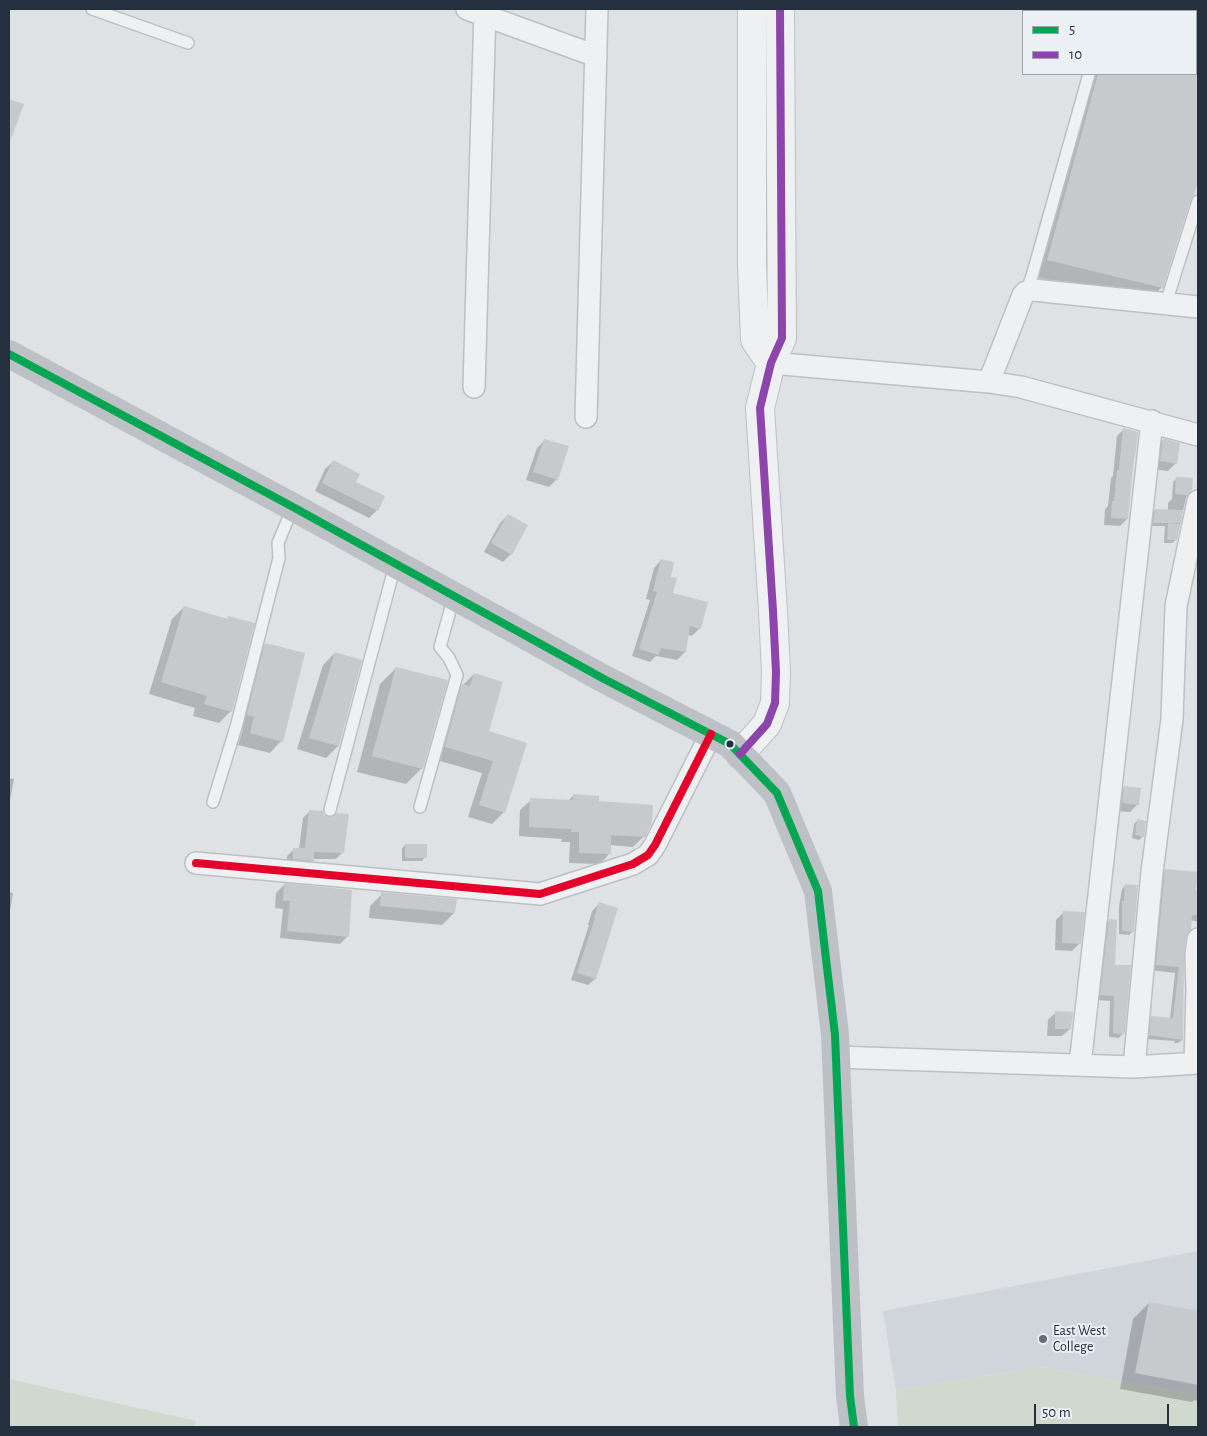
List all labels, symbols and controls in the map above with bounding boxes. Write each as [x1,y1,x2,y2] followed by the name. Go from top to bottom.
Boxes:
[1022,10,1197,75] legend
[1069,22,1075,37] text: 5
[1069,47,1082,62] text: 10
[725,739,735,749] unlabelled marker
[1053,1323,1106,1355] place label: East West College
[1037,1333,1049,1345] marker: East West College
[1037,1394,1172,1426] scale bar
[1042,1405,1071,1420] text: 50 m

